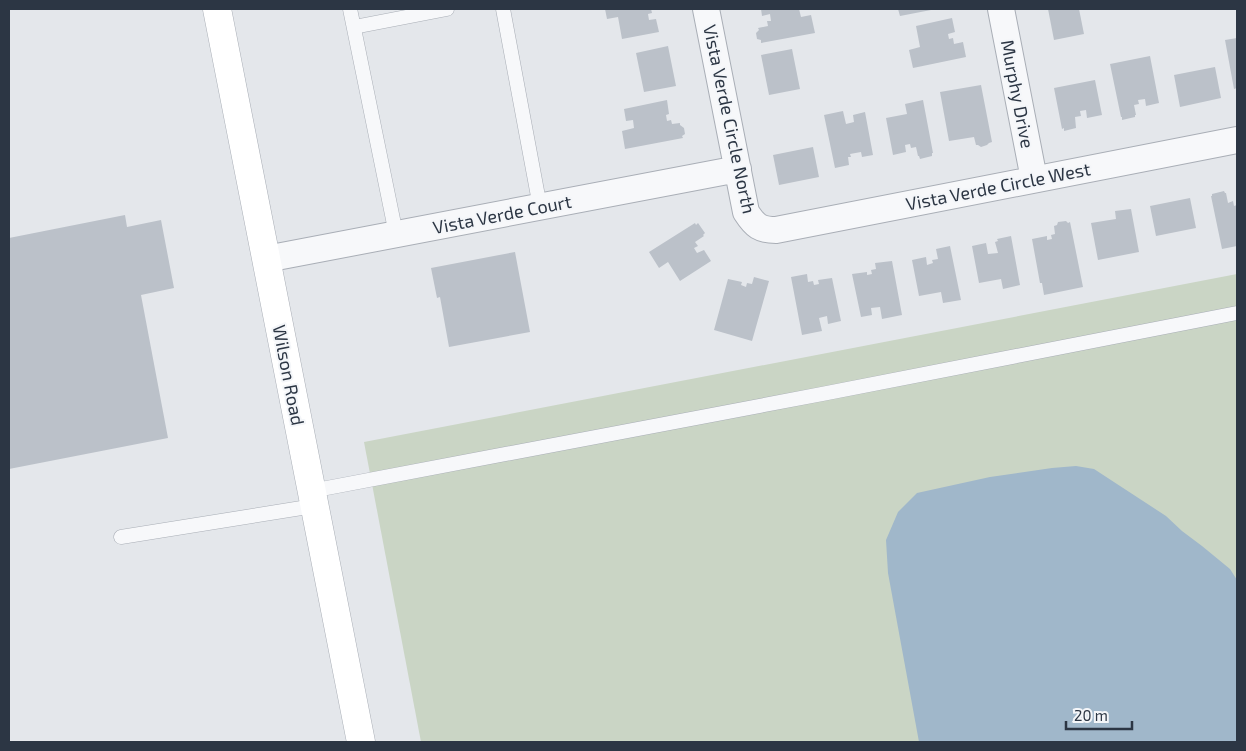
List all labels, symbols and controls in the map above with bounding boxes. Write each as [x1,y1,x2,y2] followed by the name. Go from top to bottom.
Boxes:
[699,22,761,216] street label: Vista Verde Circle North
[997,38,1039,150] street label: Murphy Drive
[904,157,1092,215] street label: Vista Verde Circle West
[431,190,573,238] street label: Vista Verde Court
[268,323,310,427] street label: Wilson Road
[1066,698,1132,730] scale bar
[1074,706,1108,724] text: 20 m

